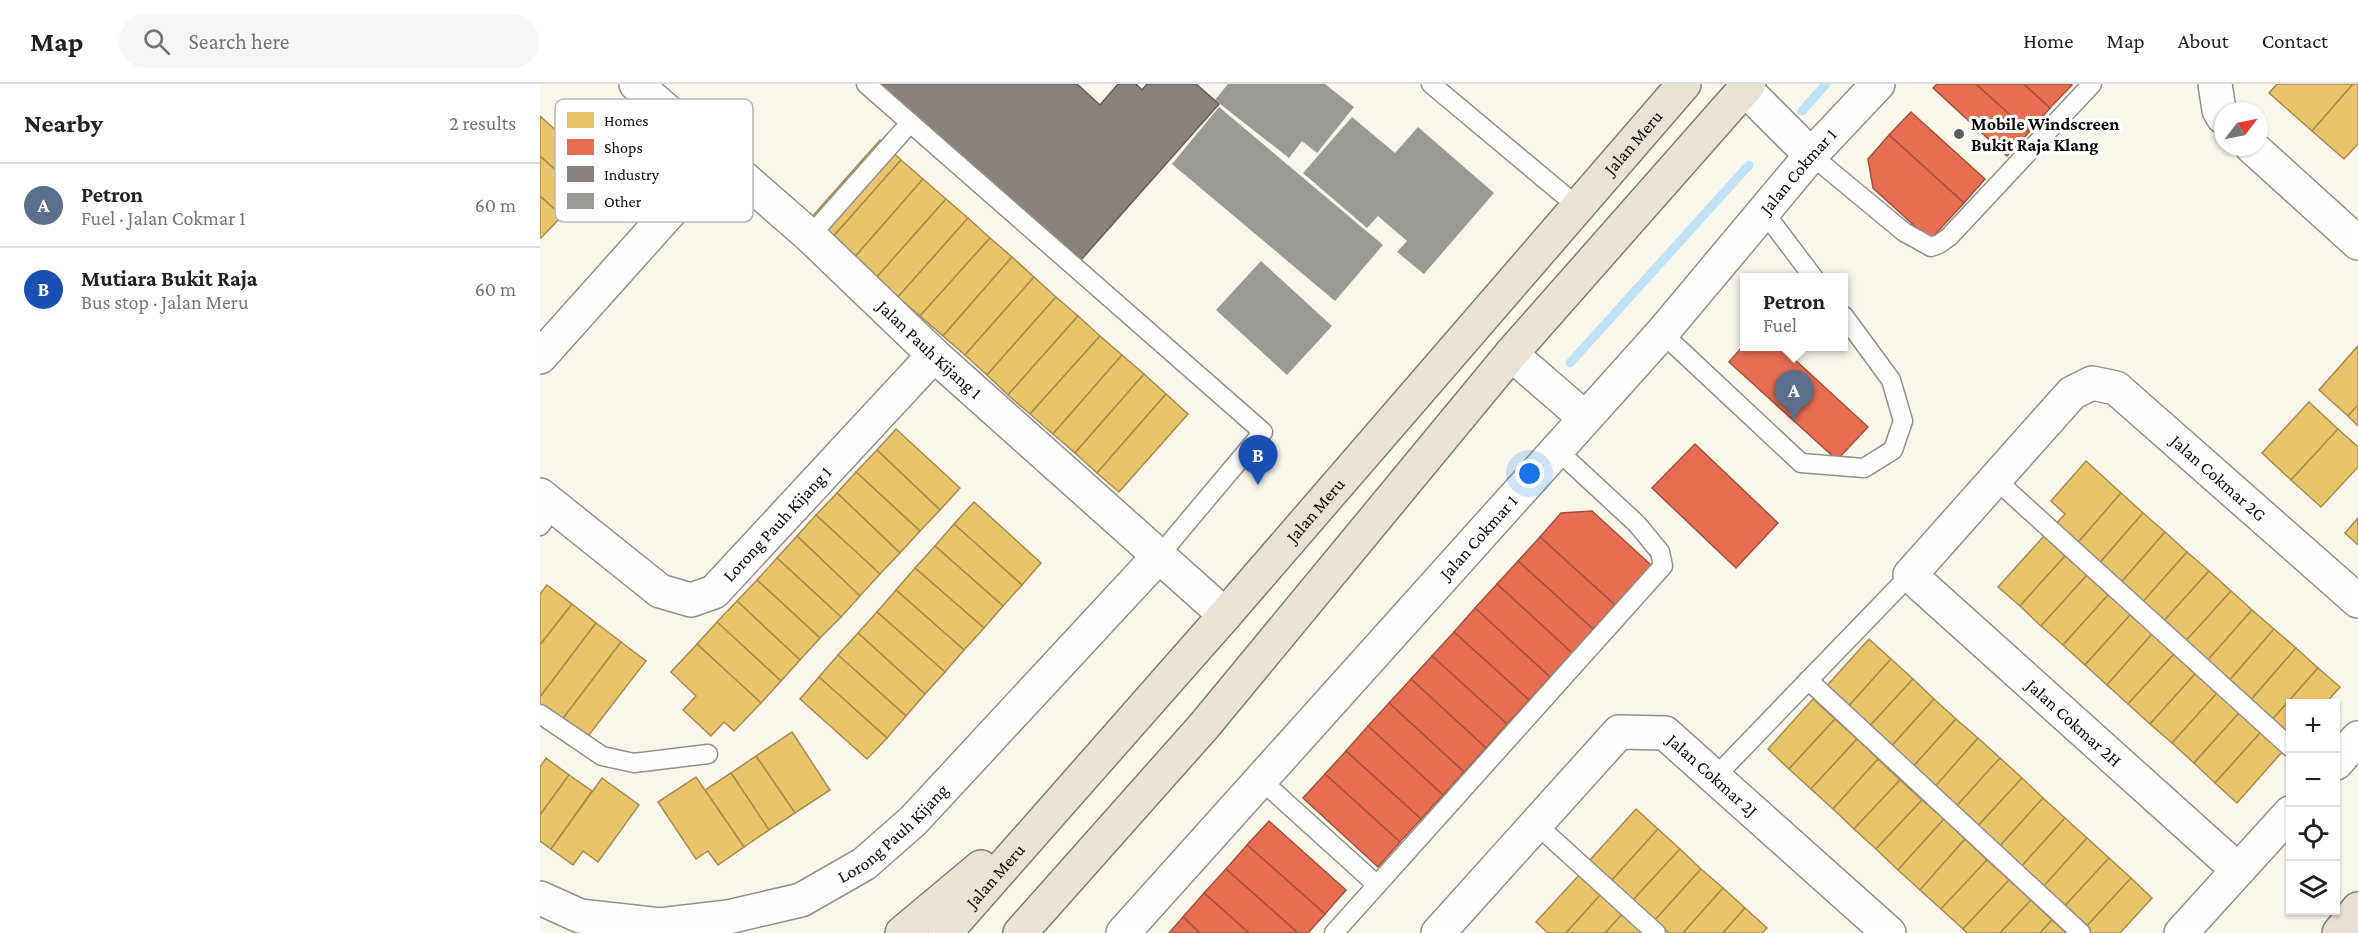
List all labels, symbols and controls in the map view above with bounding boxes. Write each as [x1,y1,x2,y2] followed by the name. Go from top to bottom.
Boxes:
[119,14,539,68] search box
[140,25,173,58] icon: search
[30,26,83,57] text: Map
[188,29,289,54] text: Search here
[2023,29,2073,53] text: Home
[2106,29,2145,53] text: Map
[2178,29,2229,53] text: About
[2262,29,2328,53] text: Contact
[555,99,753,222] legend
[2214,102,2268,156] north arrow
[1599,106,1667,180] street label: Jalan Meru
[24,109,103,138] text: Nearby
[449,112,516,134] text: 2 results
[604,112,649,129] text: Homes
[1971,114,2120,156] place label: Mobile Windscreen Bukit Raja Klang
[1755,124,1841,220] street label: Jalan Cokmar 1
[1952,127,1966,141] marker: Mobile Windscreen Bukit Raja Klang
[604,139,643,157] text: Shops
[604,166,660,184] text: Industry
[81,182,143,207] text: Petron
[604,193,642,210] text: Other
[38,194,49,216] text: A
[475,194,516,216] text: 60 m
[81,207,246,229] text: Fuel · Jalan Cokmar 1
[81,266,258,291] text: Mutiara Bukit Raja
[1740,273,1848,351] popup
[38,278,49,300] text: B
[475,278,516,300] text: 60 m
[1763,289,1825,314] text: Petron
[81,291,248,313] text: Bus stop · Jalan Meru
[872,295,986,403] street label: Jalan Pauh Kijang 1
[1763,314,1797,336] text: Fuel
[1774,370,1814,420] pin: A
[2165,429,2270,525] street label: Jalan Cokmar 2G
[1238,436,1278,485] pin: B
[1515,459,1544,488] your location
[719,462,835,586] street label: Lorong Pauh Kijang 1
[1281,474,1349,548] street label: Jalan Meru
[1434,491,1522,585] street label: Jalan Cokmar 1
[2021,674,2126,771] street label: Jalan Cokmar 2H
[2286,699,2340,915] map controls
[2286,699,2340,753] button: +
[1662,728,1762,821] street label: Jalan Cokmar 2J
[2286,753,2340,807] button: −
[834,780,952,887] street label: Lorong Pauh Kijang
[2286,807,2340,861] button: locate
[960,840,1029,914] street label: Jalan Meru
[2286,861,2340,915] button: layers

